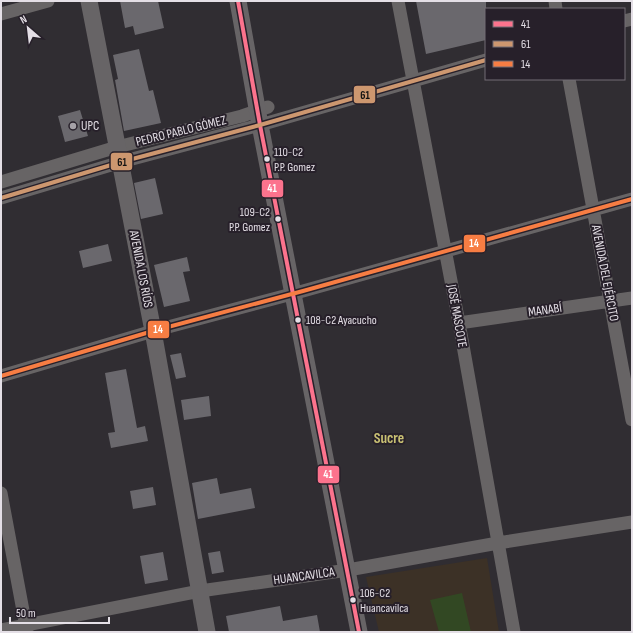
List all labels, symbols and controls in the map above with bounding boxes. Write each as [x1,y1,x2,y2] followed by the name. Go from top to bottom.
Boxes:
[8,8,48,48] north arrow
[485,8,625,80] legend
[18,12,29,27] text: N
[521,17,531,32] text: 41
[521,37,531,52] text: 61
[521,57,530,72] text: 14
[353,85,376,104] line badge: 61
[360,89,370,102] text: 61
[134,112,228,150] street label: PEDRO PABLO GÓMEZ
[81,118,99,134] place label: UPC
[68,121,78,131] marker: UPC
[274,145,316,175] place label: 110-C2 P.P. Gomez
[110,152,133,171] line badge: 61
[262,154,272,164] marker: 110-C2 P.P. Gomez
[117,156,127,169] text: 61
[261,179,284,198] line badge: 41
[267,182,277,195] text: 41
[229,205,271,235] place label: 109-C2 P.P. Gomez
[273,214,283,224] marker: 109-C2 P.P. Gomez
[588,222,622,323] street label: AVENIDA DEL EJÉRCITO
[125,228,156,310] street label: AVENIDA LOS RÍOS
[463,234,486,253] line badge: 14
[469,237,479,250] text: 14
[443,282,470,349] street label: JOSÉ MASCOTE
[527,300,563,320] street label: MANABÍ
[306,313,377,328] place label: 108-C2 Ayacucho
[293,315,303,325] marker: 108-C2 Ayacucho
[147,320,170,339] line badge: 14
[153,323,163,336] text: 14
[374,429,404,448] district label: Sucre
[317,465,340,484] line badge: 41
[323,468,333,481] text: 41
[272,564,336,588] street label: HUANCAVILCA
[360,586,409,616] place label: 106-C2 Huancavilca
[348,595,358,605] marker: 106-C2 Huancavilca
[10,599,109,625] scale bar
[16,606,36,621] text: 50 m

